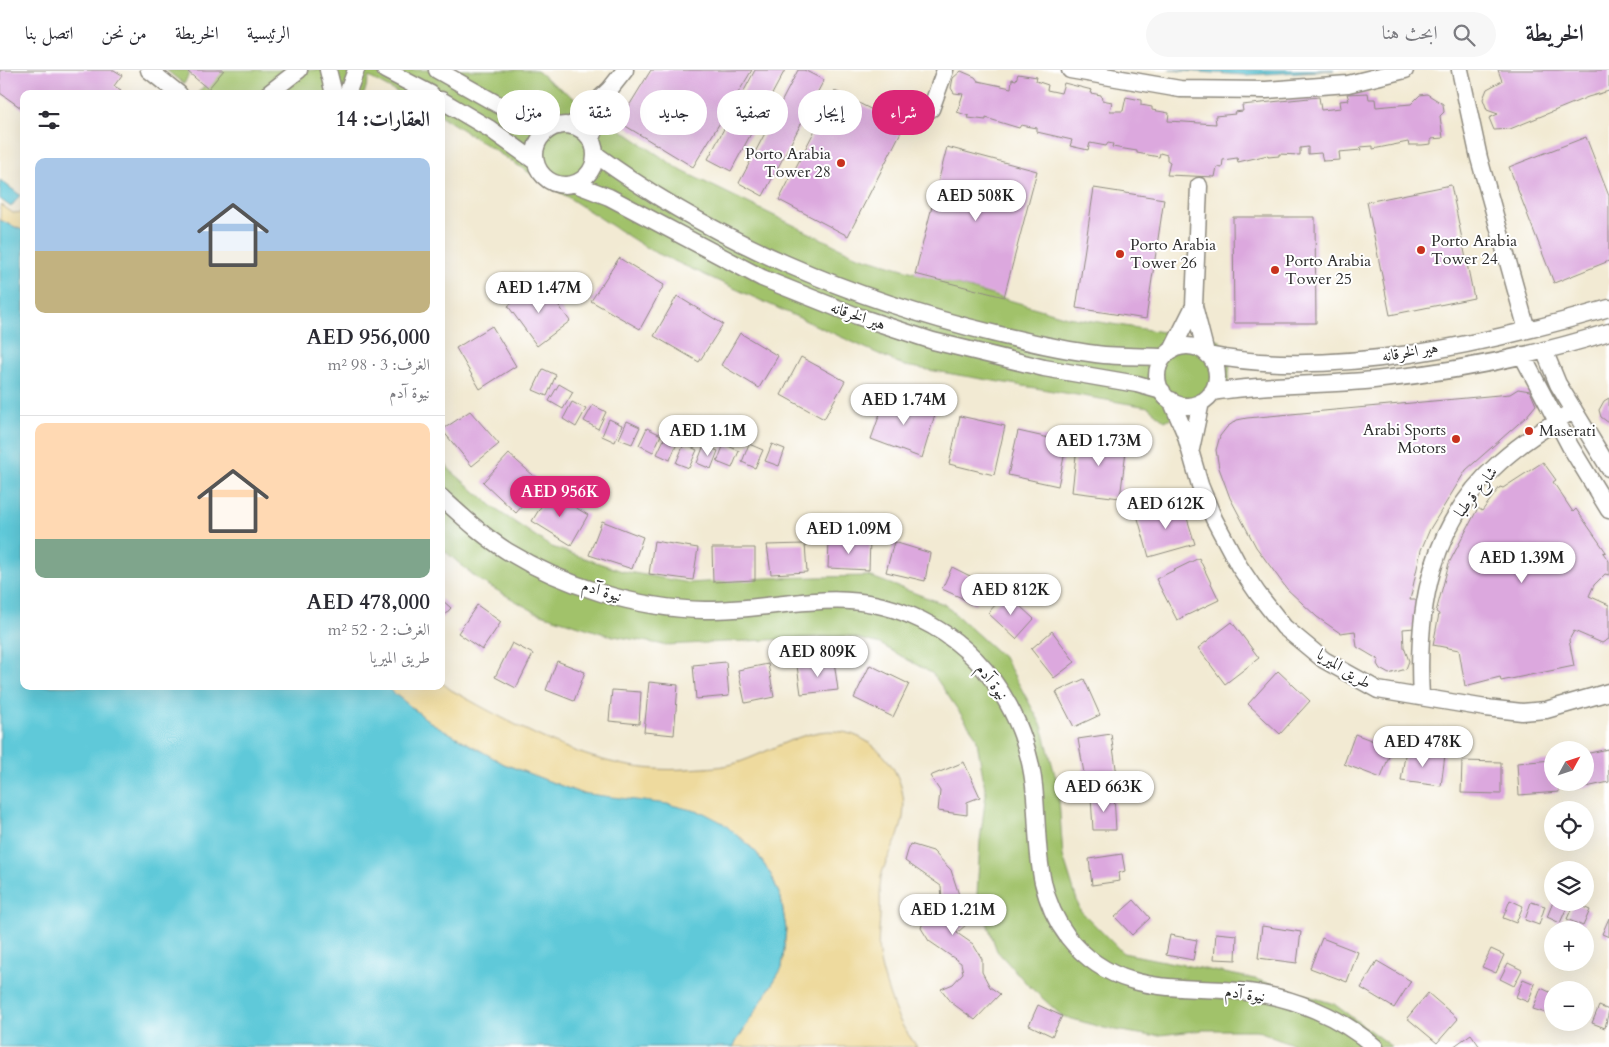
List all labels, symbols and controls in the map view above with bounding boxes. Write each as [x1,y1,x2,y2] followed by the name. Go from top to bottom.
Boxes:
[1146,12,1496,57] search box
[1526,17,1584,50] text: الخريطة
[1382,20,1438,46] text: ابحث هنا
[25,21,73,46] text: اتصل بنا
[101,21,147,46] text: من نحن
[175,21,219,46] text: الخريطة
[247,21,290,46] text: الرئيسية
[1450,21,1478,49] icon: search
[497,90,560,135] chip: منزل
[570,90,630,135] chip: شقة
[640,90,707,135] chip: جديد
[717,90,788,135] chip: تصفية
[798,90,862,135] chip: إيجار
[872,90,935,135] chip: شراء
[336,105,430,134] text: العقارات: 14
[35,106,63,134] icon: filters
[745,143,831,183] place label: Porto Arabia Tower 28
[835,157,847,169] marker: Porto Arabia Tower 28
[924,180,1028,222] pin: AED 508K
[937,185,1015,207] text: AED 508K
[188,190,278,280] icon: home
[1431,230,1517,270] place label: Porto Arabia Tower 24
[1130,234,1216,274] place label: Porto Arabia Tower 26
[1415,244,1427,256] marker: Porto Arabia Tower 24
[1114,248,1126,260] marker: Porto Arabia Tower 26
[1285,250,1371,290] place label: Porto Arabia Tower 25
[1269,264,1281,276] marker: Porto Arabia Tower 25
[482,272,596,314] pin: AED 1.47M
[496,277,582,299] text: AED 1.47M
[828,296,888,336] street label: هير الخرقانه
[306,323,430,352] text: AED 956,000
[1380,337,1440,367] street label: هير الخرقانه
[328,354,430,376] text: الغرف: 3 · 98 m²
[389,382,430,404] text: نيوة آدم
[847,384,961,426] pin: AED 1.74M
[861,389,947,411] text: AED 1.74M
[656,414,760,457] pin: AED 1.1M
[1363,419,1446,459] place label: Arabi Sports Motors
[670,420,746,442] text: AED 1.1M
[1539,420,1596,442] place label: Maserati
[1042,424,1156,467] pin: AED 1.73M
[1523,425,1535,437] marker: Maserati
[1056,430,1142,452] text: AED 1.73M
[1450,433,1462,445] marker: Arabi Sports Motors
[188,456,278,546] icon: home
[1449,462,1504,523] street label: شارع قرطبا
[508,476,612,518] pin: AED 956K
[521,481,599,503] text: AED 956K
[1114,488,1218,530] pin: AED 612K
[1127,493,1205,515] text: AED 612K
[792,512,906,555] pin: AED 1.09M
[806,518,892,540] text: AED 1.09M
[1465,542,1579,584] pin: AED 1.39M
[1479,547,1565,569] text: AED 1.39M
[959,574,1063,616] pin: AED 812K
[578,575,625,610] street label: نيوة آدم
[972,579,1050,601] text: AED 812K
[306,588,430,617] text: AED 478,000
[328,619,430,641] text: الغرف: 2 · 52 m²
[766,636,870,678] pin: AED 809K
[779,641,857,663] text: AED 809K
[1313,644,1375,694] street label: طريق الميريا
[370,647,430,669] text: طريق الميريا
[968,659,1013,707] street label: نيوة آدم
[1371,726,1475,768] pin: AED 478K
[1384,731,1462,753] text: AED 478K
[1544,741,1594,791] north arrow
[1544,741,1594,1031] map controls
[1052,770,1156,813] pin: AED 663K
[1065,776,1143,798] text: AED 663K
[1544,801,1594,851] button: locate
[1544,861,1594,911] button: layers
[896,894,1010,936] pin: AED 1.21M
[910,899,996,921] text: AED 1.21M
[1544,921,1594,971] button: +
[1223,981,1267,1010] street label: نيوة آدم
[1544,981,1594,1031] button: −

